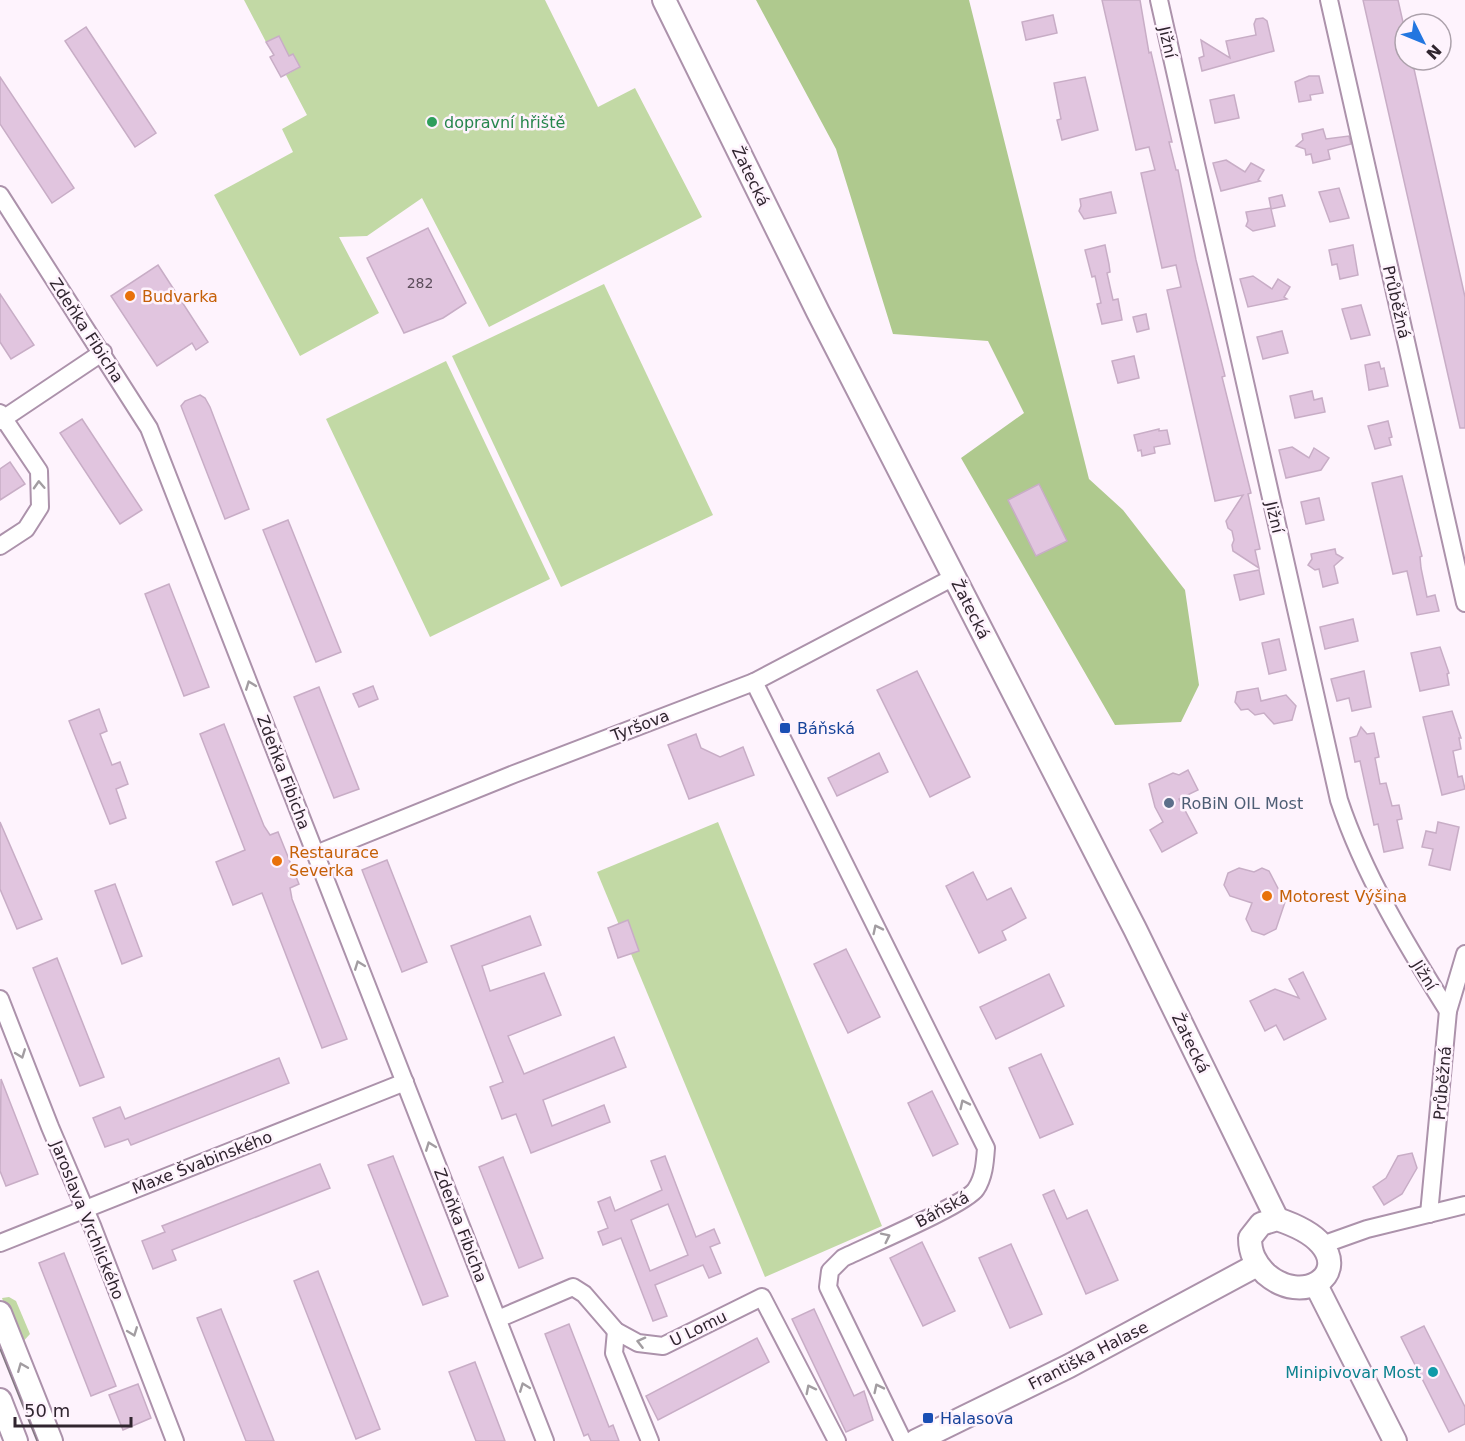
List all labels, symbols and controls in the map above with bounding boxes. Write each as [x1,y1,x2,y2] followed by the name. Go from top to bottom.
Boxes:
[1393,12,1453,72] north arrow
[1154,23,1181,60] street label: Jižní
[1422,41,1445,63] text: N
[444,113,565,132] place label: dopravní hřiště
[425,115,439,129] marker: dopravní hřiště
[728,143,773,209] street label: Žatecká
[1379,264,1414,341] street label: Průběžná
[46,274,127,386] street label: Zdeňka Fibicha
[407,275,433,291] house number: 282
[142,287,218,306] place label: Budvarka
[123,289,137,303] marker: Budvarka
[33,481,46,490] one-way arrow
[1261,498,1288,535] street label: Jižní
[947,576,994,642] street label: Žatecká
[245,681,257,692] one-way arrow
[607,706,672,746] street label: Tyršova
[253,712,314,832] street label: Zdeňka Fibicha
[797,719,855,738] place label: Báňská
[778,721,792,735] marker: Báňská
[1181,794,1303,813] place label: RoBiN OIL Most
[1162,796,1176,810] marker: RoBiN OIL Most
[289,843,379,880] place label: Restaurace Severka
[270,854,284,868] marker: Restaurace Severka
[1279,887,1407,906] place label: Motorest Výšina
[1260,889,1274,903] marker: Motorest Výšina
[872,925,884,936] one-way arrow
[1407,956,1441,994] street label: Jižní
[354,960,366,971] one-way arrow
[1168,1010,1213,1076] street label: Žatecká
[1430,1045,1455,1121] street label: Průběžná
[14,1047,26,1058] one-way arrow
[959,1099,971,1110] one-way arrow
[129,1127,275,1198] street label: Maxe Švabinského
[47,1137,128,1302] street label: Jaroslava Vrchlického
[425,1141,438,1152] one-way arrow
[430,1165,491,1285] street label: Zdeňka Fibicha
[912,1187,972,1231] street label: Báňská
[880,1233,891,1245] one-way arrow
[667,1307,730,1350] street label: U Lomu
[1025,1317,1151,1394] street label: Františka Halase
[126,1326,139,1337] one-way arrow
[636,1337,647,1349] one-way arrow
[16,1362,29,1373] one-way arrow
[1285,1363,1421,1382] place label: Minipivovar Most
[1426,1365,1440,1379] marker: Minipivovar Most
[519,1382,531,1393] one-way arrow
[873,1384,885,1395] one-way arrow
[806,1385,817,1395] one-way arrow
[15,1390,130,1428] scale bar
[24,1400,70,1421] text: 50 m
[940,1409,1013,1428] place label: Halasova
[921,1411,935,1425] marker: Halasova

